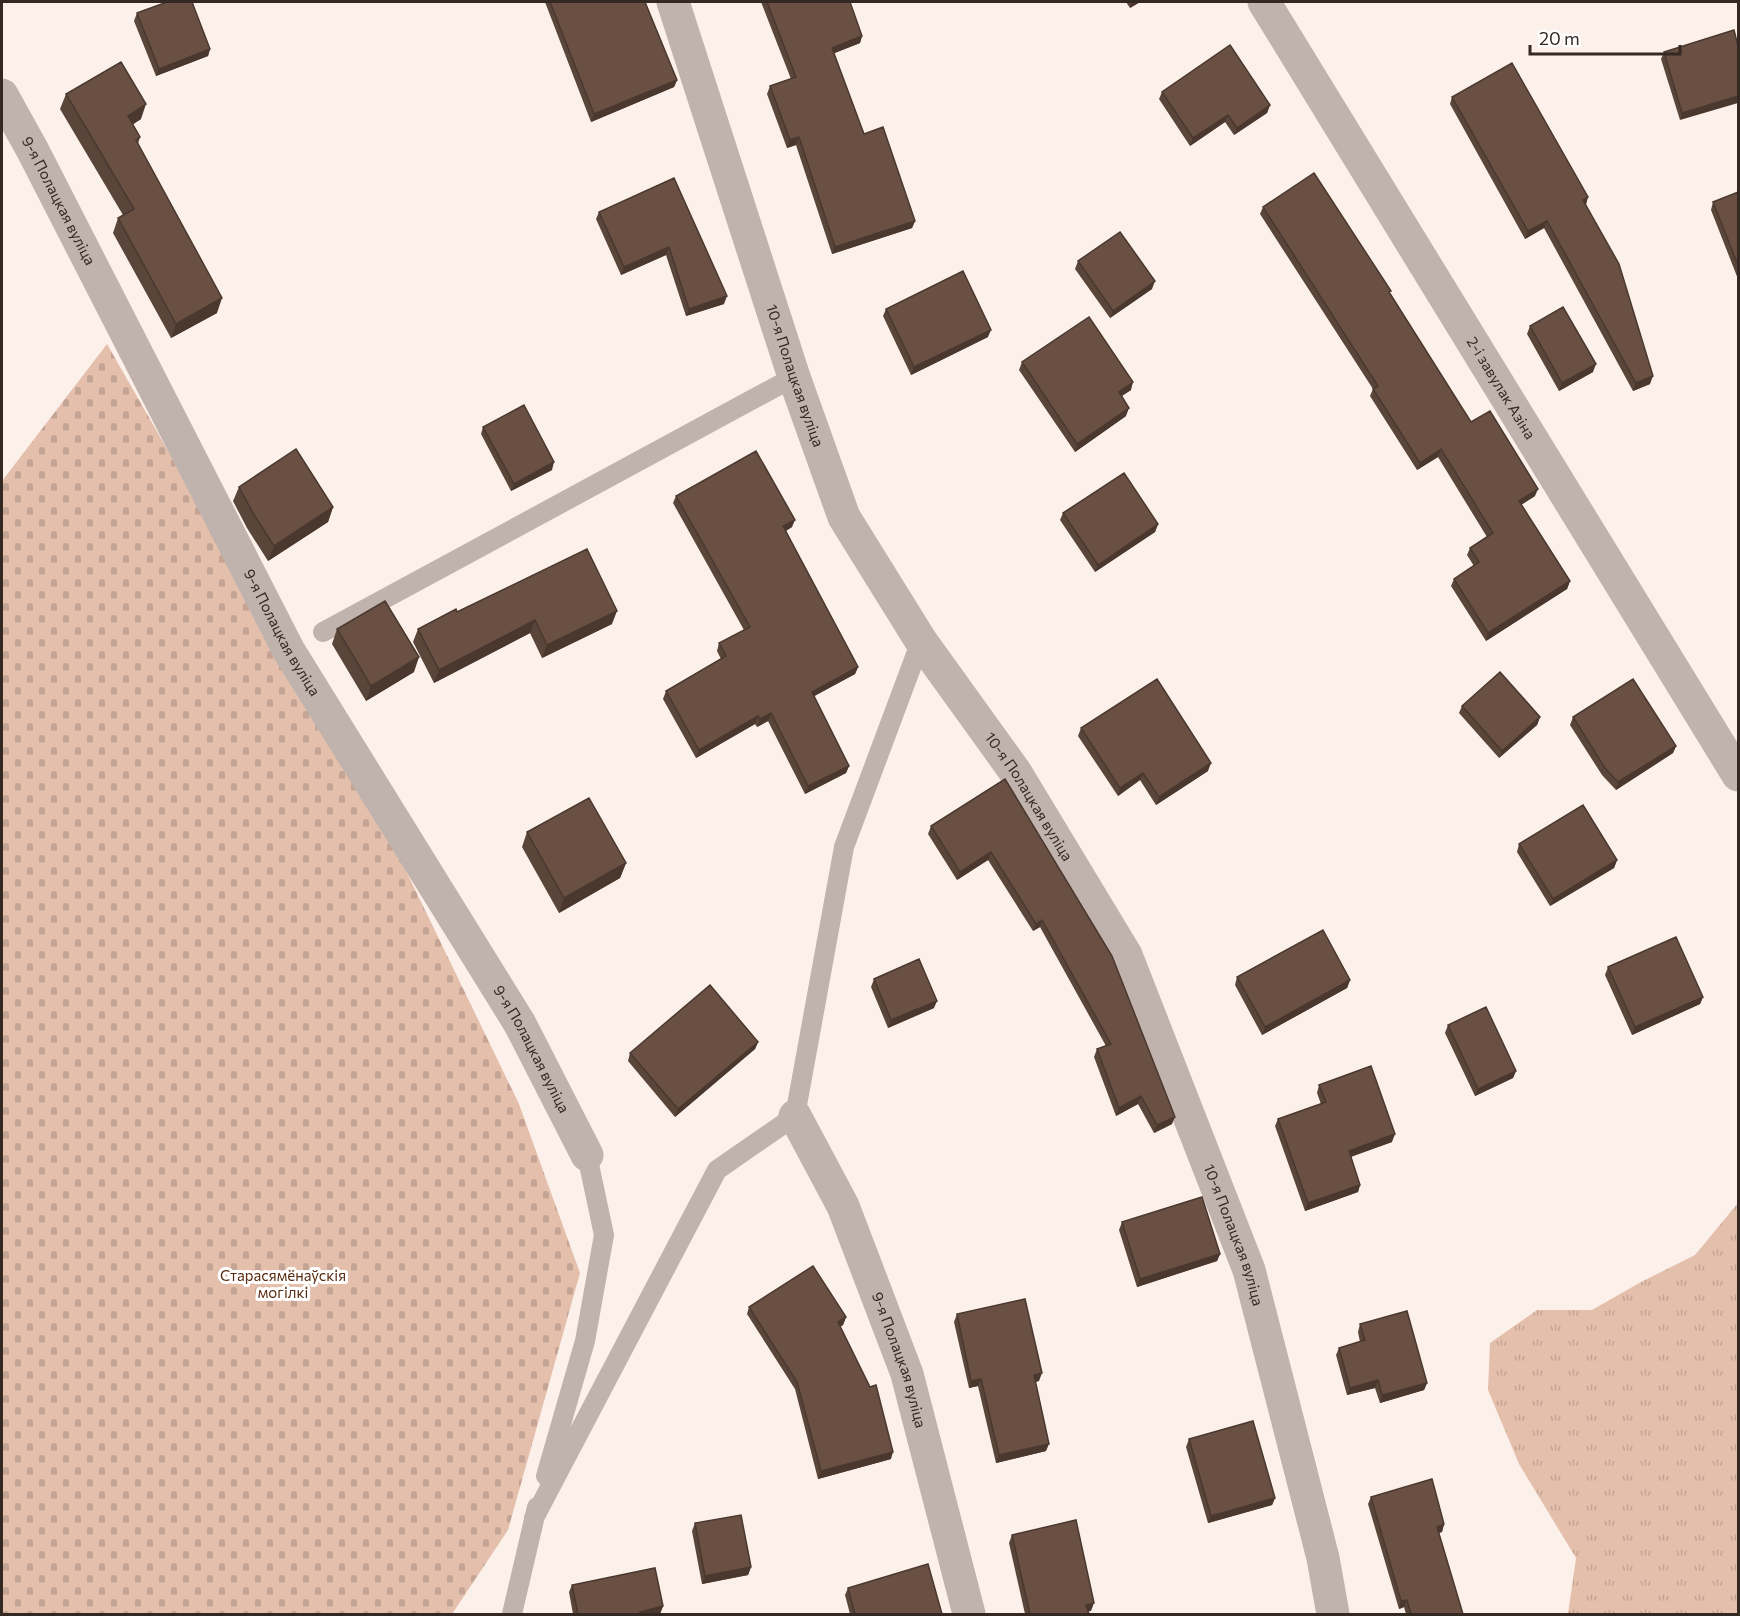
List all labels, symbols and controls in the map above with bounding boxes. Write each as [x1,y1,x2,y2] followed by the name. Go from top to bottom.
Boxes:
[1530,18,1680,56] scale bar
[1539,27,1580,49] text: 20 m
[19,133,100,268] street label: 9-я Полацкая вуліца
[763,302,828,449] street label: 10-я Полацкая вуліца
[1463,333,1540,442] street label: 2-і завулак Азіна
[240,566,325,699] street label: 9-я Полацкая вуліца
[981,728,1077,864] street label: 10-я Полацкая вуліца
[490,982,574,1115] street label: 9-я Полацкая вуліца
[1201,1161,1268,1307] street label: 10-я Полацкая вуліца
[220,1266,346,1301] park label: Старасямёнаўскія могілкі
[869,1289,931,1430] street label: 9-я Полацкая вуліца

